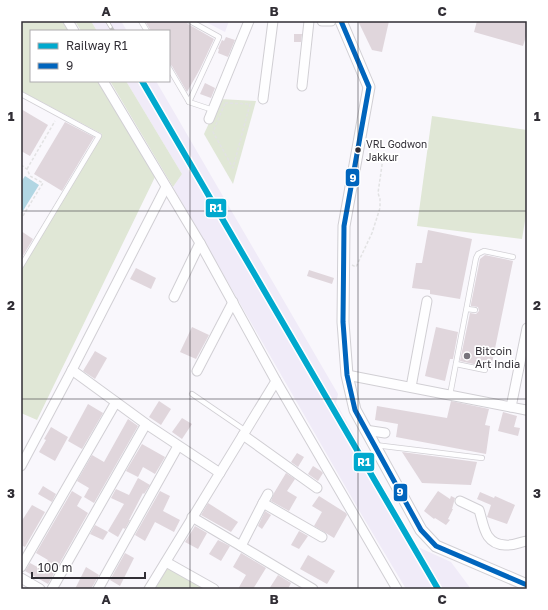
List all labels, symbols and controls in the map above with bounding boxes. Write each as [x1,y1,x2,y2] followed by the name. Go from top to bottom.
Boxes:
[101,3,111,19] text: A
[269,3,279,19] text: B
[437,3,447,19] text: C
[30,30,170,82] legend
[66,38,128,53] text: Railway R1
[66,58,73,73] text: 9
[8,108,15,124] text: 1
[534,108,541,124] text: 1
[366,138,427,163] place label: VRL Godwon Jakkur
[353,145,363,155] marker: VRL Godwon Jakkur
[345,168,360,187] line badge: 9
[350,171,357,184] text: 9
[205,198,227,218] line badge: R1
[209,201,223,214] text: R1
[7,297,15,313] text: 2
[533,297,541,313] text: 2
[475,344,520,370] place label: Bitcoin Art India
[462,351,472,361] marker: Bitcoin Art India
[353,452,375,472] line badge: R1
[357,455,371,468] text: R1
[393,483,408,502] line badge: 9
[7,485,15,501] text: 3
[397,485,404,498] text: 9
[533,485,541,501] text: 3
[32,554,145,580] scale bar
[38,560,72,575] text: 100 m
[101,591,111,607] text: A
[269,591,279,607] text: B
[437,591,447,607] text: C

